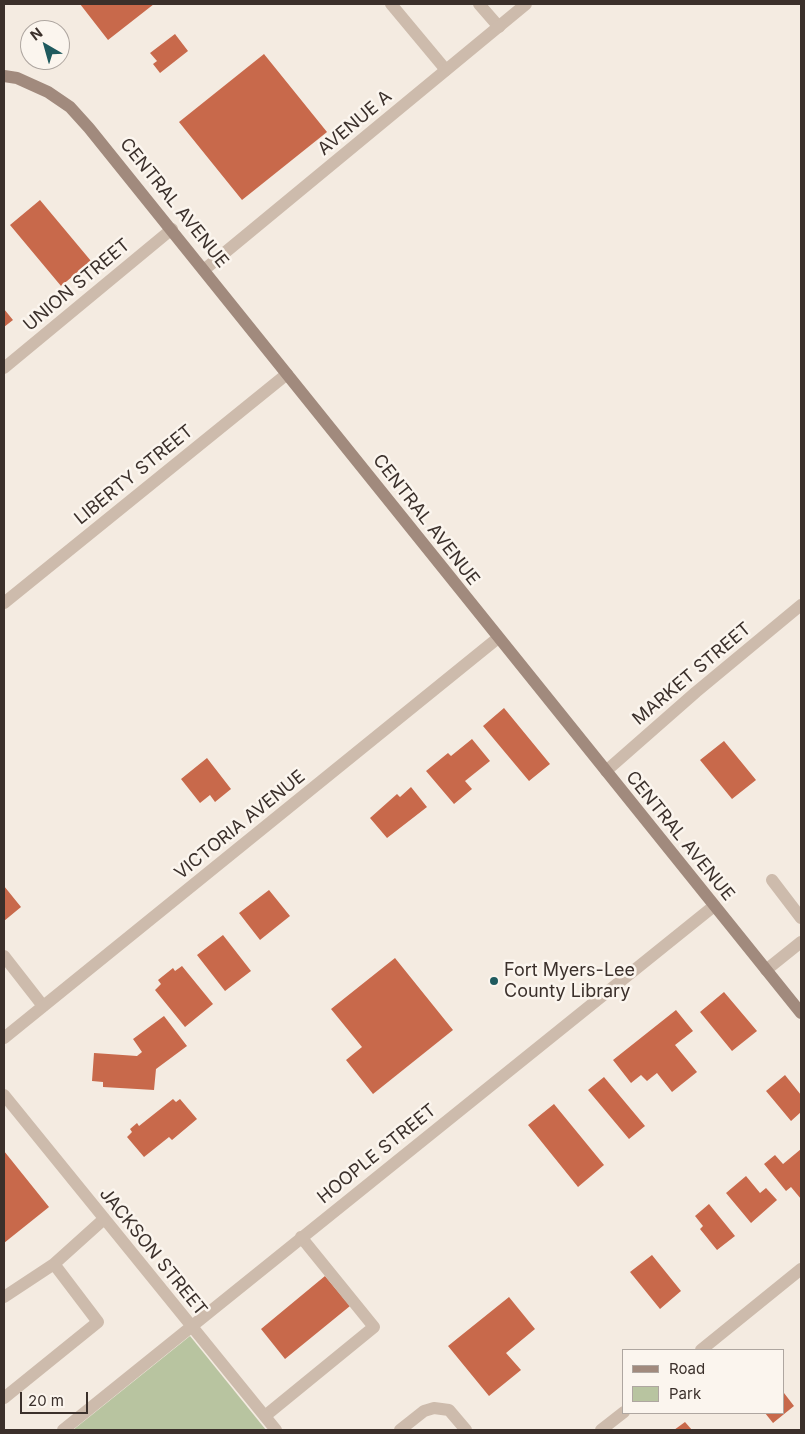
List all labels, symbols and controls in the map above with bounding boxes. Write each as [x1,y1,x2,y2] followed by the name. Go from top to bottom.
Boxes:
[20,20,70,70] north arrow
[27,24,46,44] text: N
[314,86,396,160] street label: AVENUE A
[115,134,233,272] street label: CENTRAL AVENUE
[19,234,135,336] street label: UNION STREET
[70,421,198,529] street label: LIBERTY STREET
[368,450,484,590] street label: CENTRAL AVENUE
[628,618,756,730] street label: MARKET STREET
[171,766,309,884] street label: VICTORIA AVENUE
[621,767,739,905] street label: CENTRAL AVENUE
[504,960,635,1002] place label: Fort Myers-Lee County Library
[488,975,500,987] marker: Fort Myers-Lee County Library
[313,1100,441,1208] street label: HOOPLE STREET
[95,1184,211,1320] street label: JACKSON STREET
[622,1349,785,1414] legend
[669,1359,705,1378] text: Road
[22,1382,90,1414] scale bar
[669,1384,701,1403] text: Park
[28,1391,64,1410] text: 20 m

